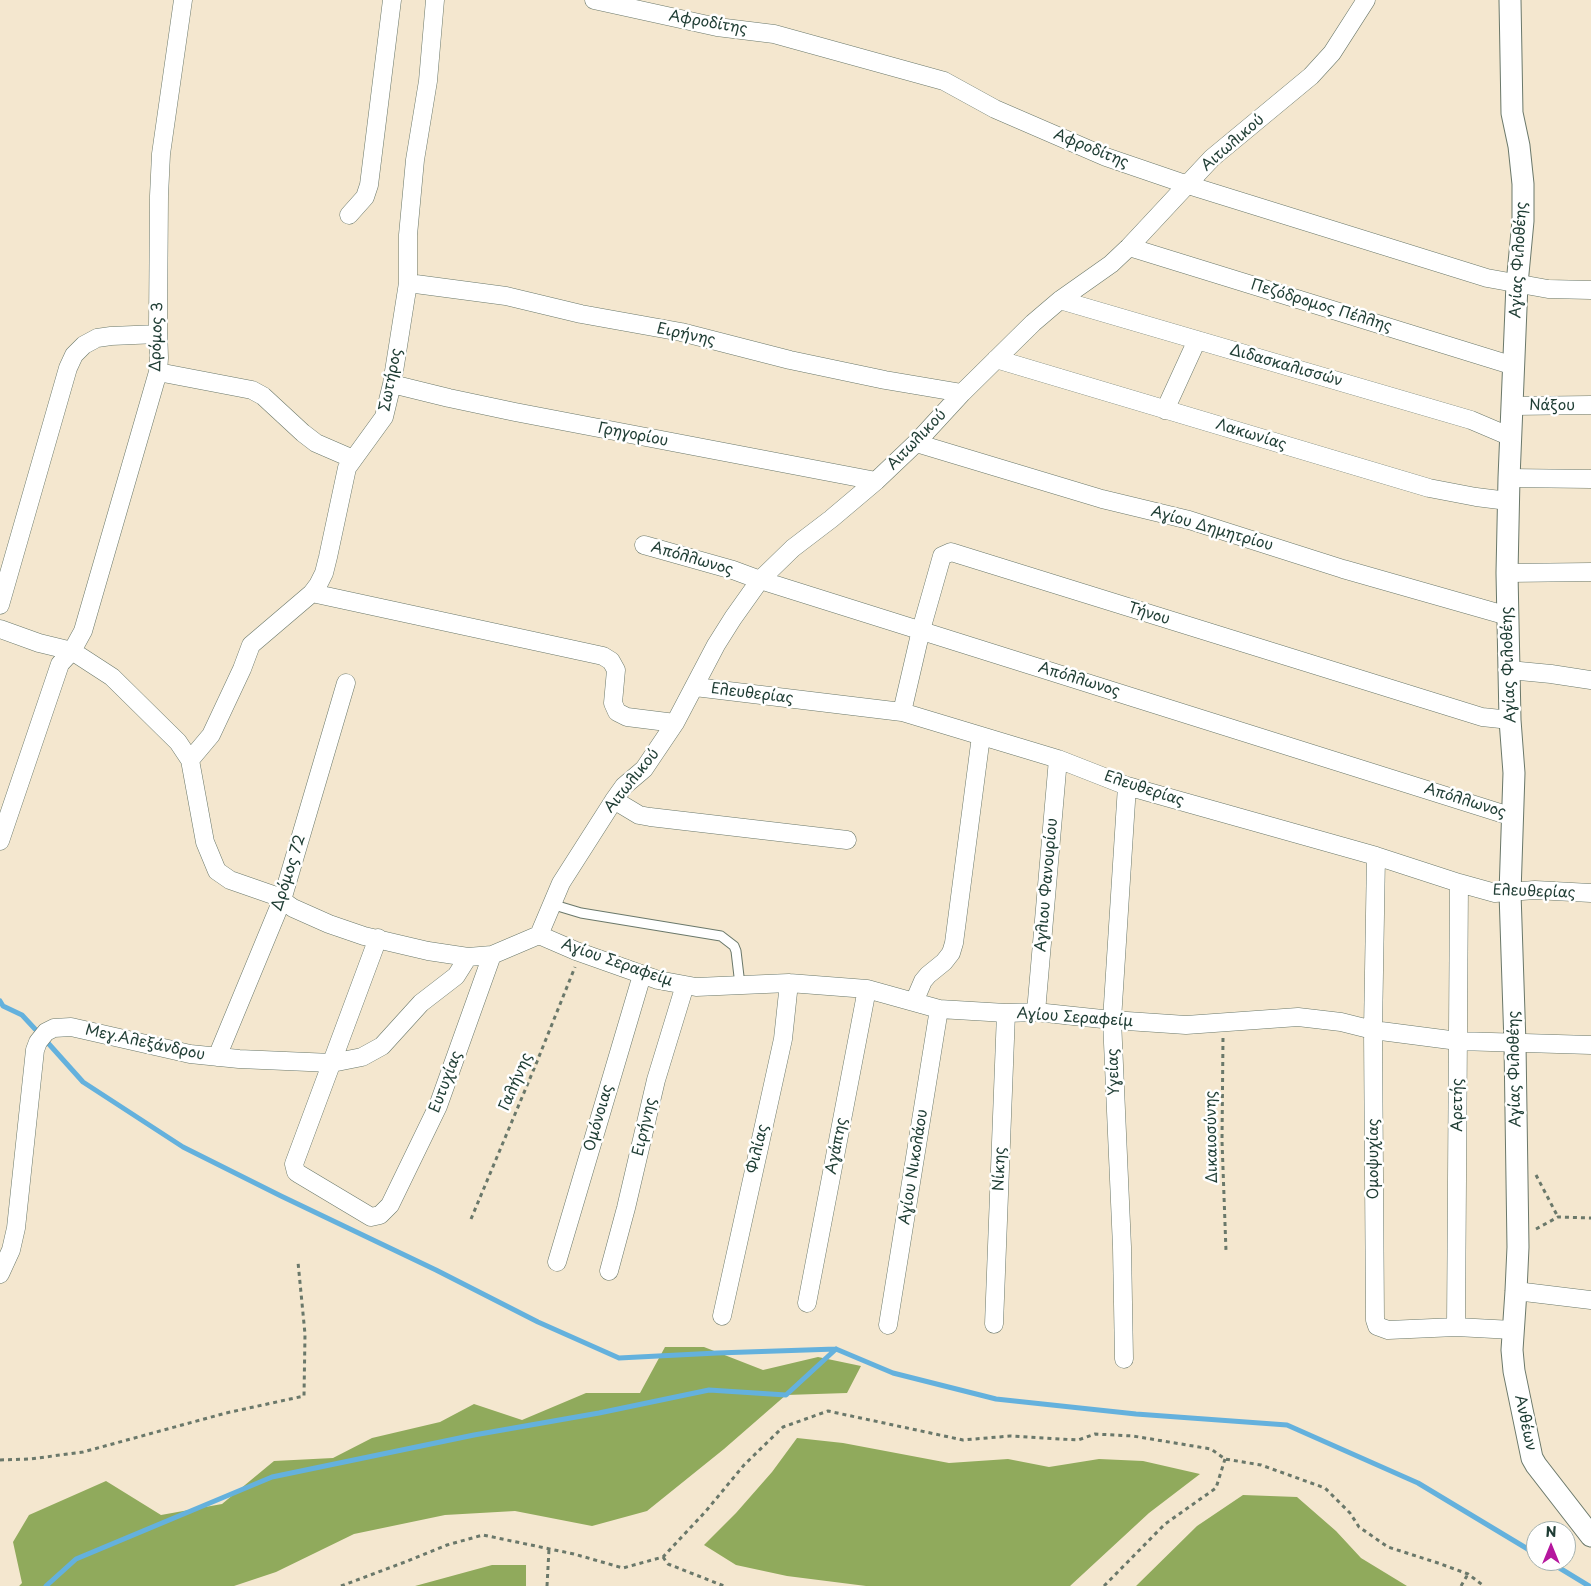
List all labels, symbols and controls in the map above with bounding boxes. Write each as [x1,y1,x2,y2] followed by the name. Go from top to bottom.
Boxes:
[667,7,749,39] street label: Αφροδίτης
[1198,111,1268,175] street label: Αιτωλικού
[1051,126,1131,172] street label: Αφροδίτης
[1507,201,1531,319] street label: Αγίας Φιλοθέης
[1248,276,1394,336] street label: Πεζόδρομος Πέλλης
[147,302,167,372] street label: Δρόμος 3
[655,320,717,350] street label: Ειρήνης
[1228,341,1344,391] street label: Διδασκαλισσών
[376,347,406,413] street label: Σωτήρος
[1529,397,1575,415] street label: Νάξου
[884,406,950,474] street label: Αιτωλικού
[1213,416,1289,454] street label: Λακωνίας
[596,419,670,451] street label: Γρηγορίου
[1149,503,1275,555] street label: Αγίου Δημητρίου
[649,539,735,579] street label: Απόλλωνος
[1126,599,1172,629] street label: Τήνου
[1498,606,1520,724] street label: Αγίας Φιλοθέης
[1036,659,1122,701] street label: Απόλλωνος
[710,680,794,708] street label: Ελευθερίας
[601,745,663,817] street label: Αιτωλικού
[1102,768,1186,810] street label: Ελευθερίας
[1422,780,1508,822] street label: Απόλλωνος
[1032,817,1062,953] street label: Αγλιου Φανουρίου
[268,833,310,913] street label: Δρόμος 72
[1492,882,1576,902] street label: Ελευθερίας
[559,935,675,991] street label: Αγίου Σεραφείμ
[1016,1005,1134,1031] street label: Αγίου Σεραφείμ
[1505,1011,1525,1127] street label: Αγίας Φιλοθέης
[83,1022,207,1064] street label: Μεγ.Αλεξάνδρου
[1104,1048,1124,1096] street label: Υγείας
[426,1049,466,1115] street label: Ευτυχίας
[496,1050,536,1114] street label: Γαλήνης
[1449,1078,1467,1132] street label: Αρετής
[581,1082,617,1154] street label: Ομόνοιας
[1202,1091,1222,1183] street label: Δικαιοσύνης
[630,1096,660,1158] street label: Ειρήνης
[896,1108,932,1226] street label: Αγίου Νικολάου
[823,1116,851,1176] street label: Αγάπης
[1365,1118,1383,1200] street label: Ομοψυχίας
[744,1123,772,1175] street label: Φιλίας
[990,1147,1010,1191] street label: Νίκης
[1510,1393,1540,1453] street label: Ανθέων
[1526,1521,1576,1571] north arrow
[1545,1521,1557,1542] text: N

